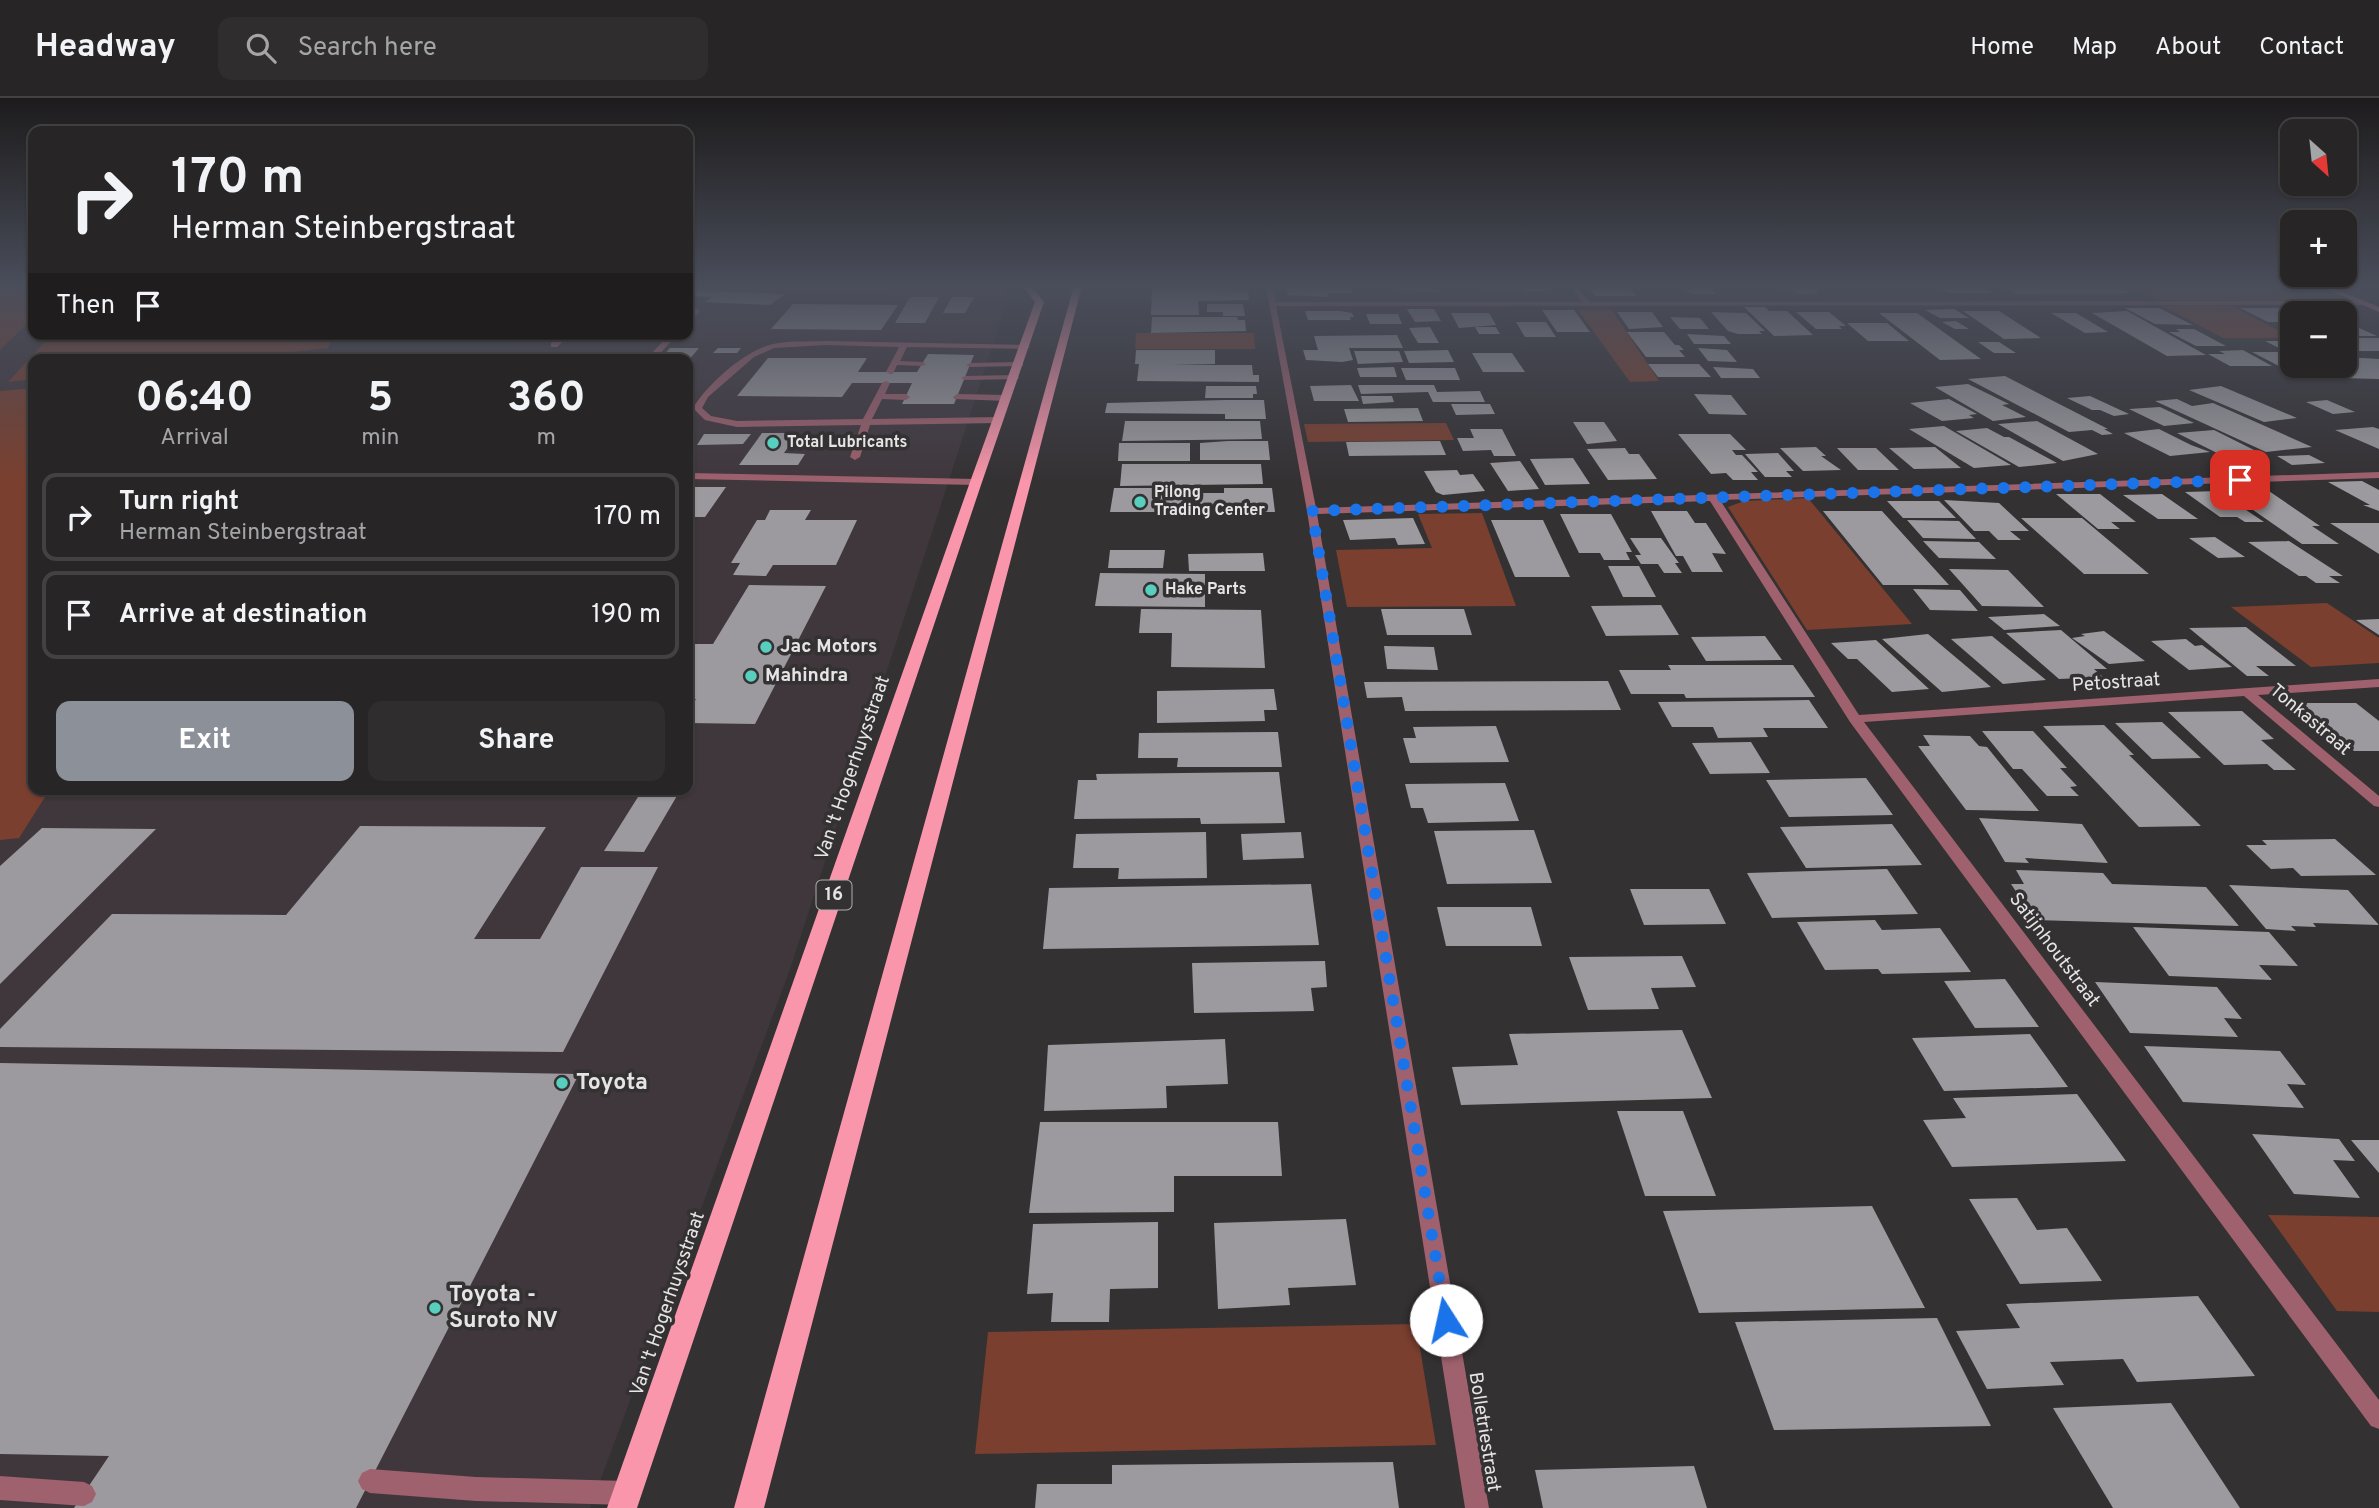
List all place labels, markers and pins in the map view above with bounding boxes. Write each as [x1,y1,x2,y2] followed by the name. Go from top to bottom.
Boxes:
[787,433,908,453] place label: Total Lubricants
[765,435,781,451] marker: Total Lubricants
[2210,450,2270,510] pin
[1154,483,1265,521] place label: Pilong Trading Center
[1132,494,1148,510] marker: Pilong Trading Center
[1165,580,1247,600] place label: Hake Parts
[1143,582,1159,598] marker: Hake Parts
[780,635,877,659] place label: Jac Motors
[758,639,774,655] marker: Jac Motors
[765,664,848,688] place label: Mahindra
[743,668,759,684] marker: Mahindra
[576,1069,648,1098] place label: Toyota
[554,1075,570,1091] marker: Toyota
[449,1281,558,1336] place label: Toyota - Suroto NV
[427,1300,443,1316] marker: Toyota - Suroto NV

